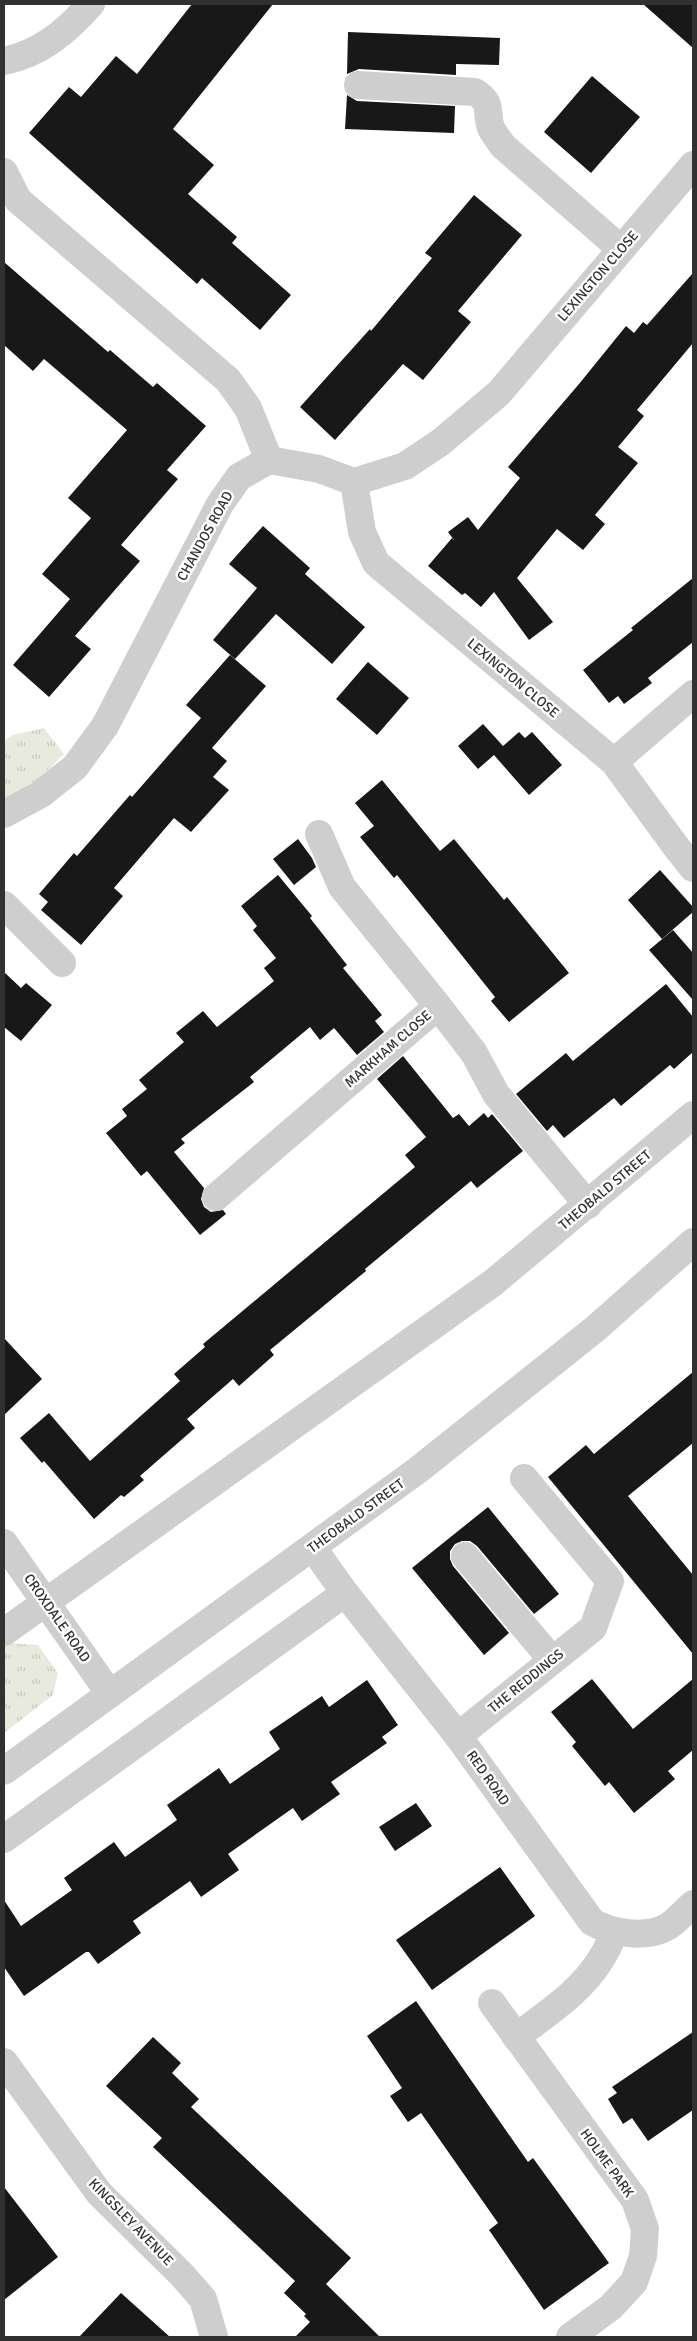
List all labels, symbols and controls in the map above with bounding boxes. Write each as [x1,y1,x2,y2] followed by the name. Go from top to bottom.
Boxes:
[554,227,642,325] street label: LEXINGTON CLOSE
[173,488,237,584] street label: CHANDOS ROAD
[464,635,562,721] street label: LEXINGTON CLOSE
[341,1007,435,1091] street label: MARKHAM CLOSE
[555,1146,655,1234] street label: THEOBALD STREET
[304,1475,408,1557] street label: THEOBALD STREET
[20,1570,94,1666] street label: CROXDALE ROAD
[485,1645,567,1717] street label: THE REDDINGS
[463,1747,513,1809] street label: RED ROAD
[576,2125,638,2201] street label: HOLME PARK
[85,2175,177,2269] street label: KINGSLEY AVENUE

